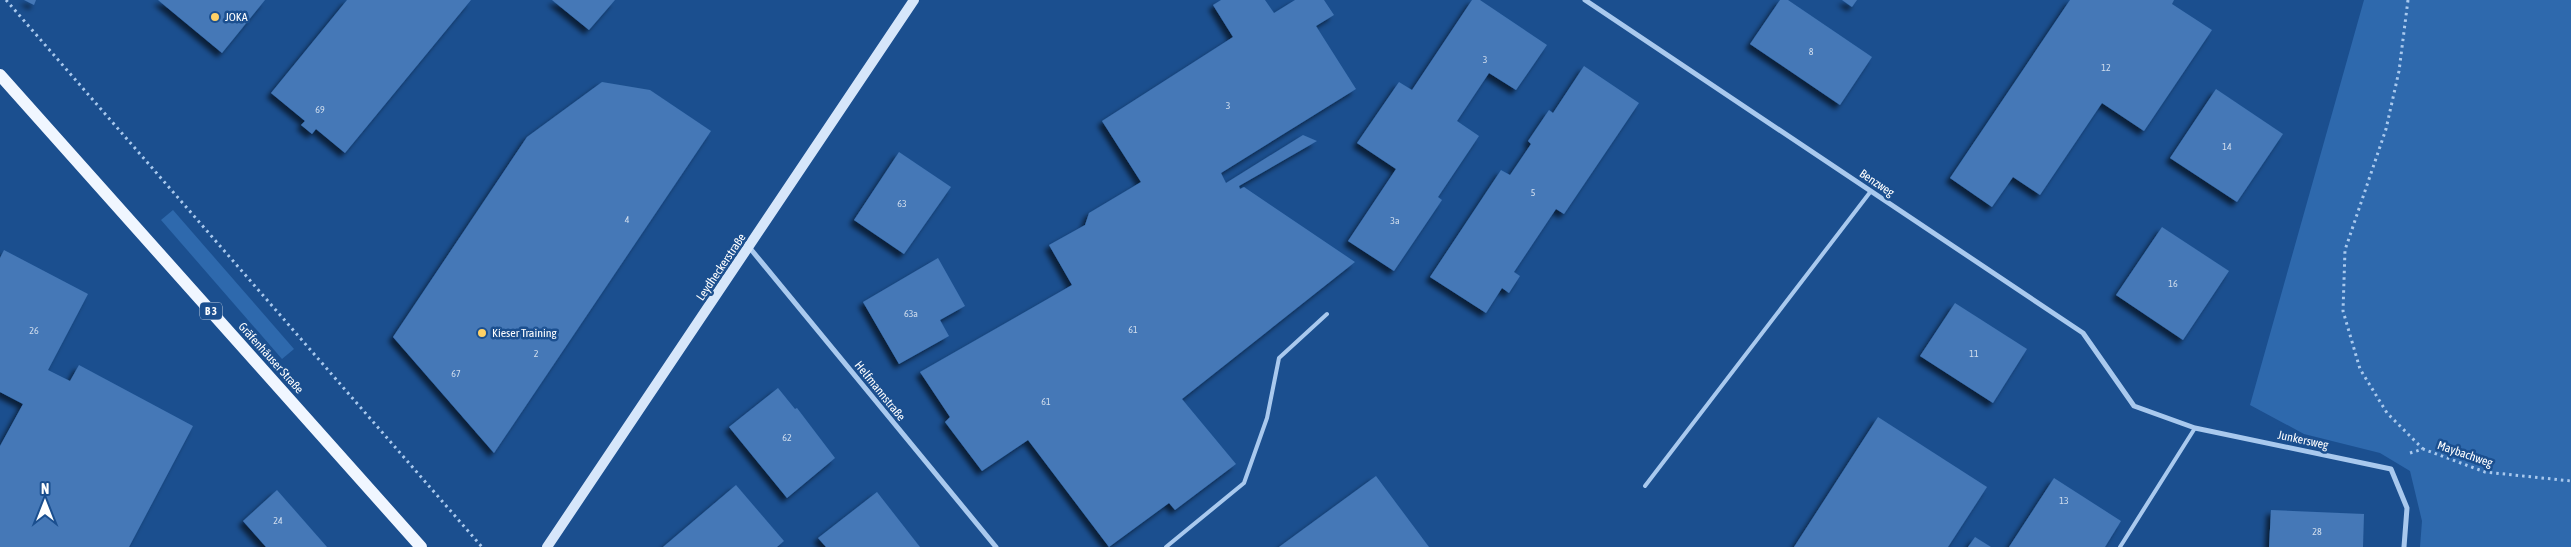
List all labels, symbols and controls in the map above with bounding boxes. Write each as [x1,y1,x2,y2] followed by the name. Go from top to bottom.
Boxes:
[225,10,248,24] place label: JOKA
[209,11,221,23] marker: JOKA
[1809,46,1814,57] house number: 8
[1483,54,1488,65] house number: 3
[2101,62,2111,73] house number: 12
[1226,100,1231,111] house number: 3
[315,104,325,115] house number: 69
[2222,141,2232,152] house number: 14
[1857,166,1898,200] street label: Benzweg
[1531,187,1536,198] house number: 5
[897,198,907,209] house number: 63
[625,214,630,225] house number: 4
[1390,215,1400,226] house number: 3a
[693,231,749,303] street label: Leydheckerstraße
[2168,278,2178,289] house number: 16
[200,302,222,320] road number: B 3
[904,308,918,319] house number: 63a
[236,320,306,396] street label: Gräfenhäuser Straße
[1128,324,1138,335] house number: 61
[29,325,39,336] house number: 26
[492,326,558,340] place label: Kieser Training
[476,327,488,339] marker: Kieser Training
[534,348,539,359] house number: 2
[1969,348,1979,359] house number: 11
[852,358,908,424] street label: Helfmannstraße
[451,368,461,379] house number: 67
[1041,396,1051,407] house number: 61
[2276,428,2330,452] street label: Junkersweg
[782,432,792,443] house number: 62
[2435,438,2495,470] street label: Maybachweg
[20,477,70,527] north arrow
[41,481,49,497] text: N
[2059,495,2069,506] house number: 13
[273,515,283,526] house number: 24
[2312,526,2322,537] house number: 28

